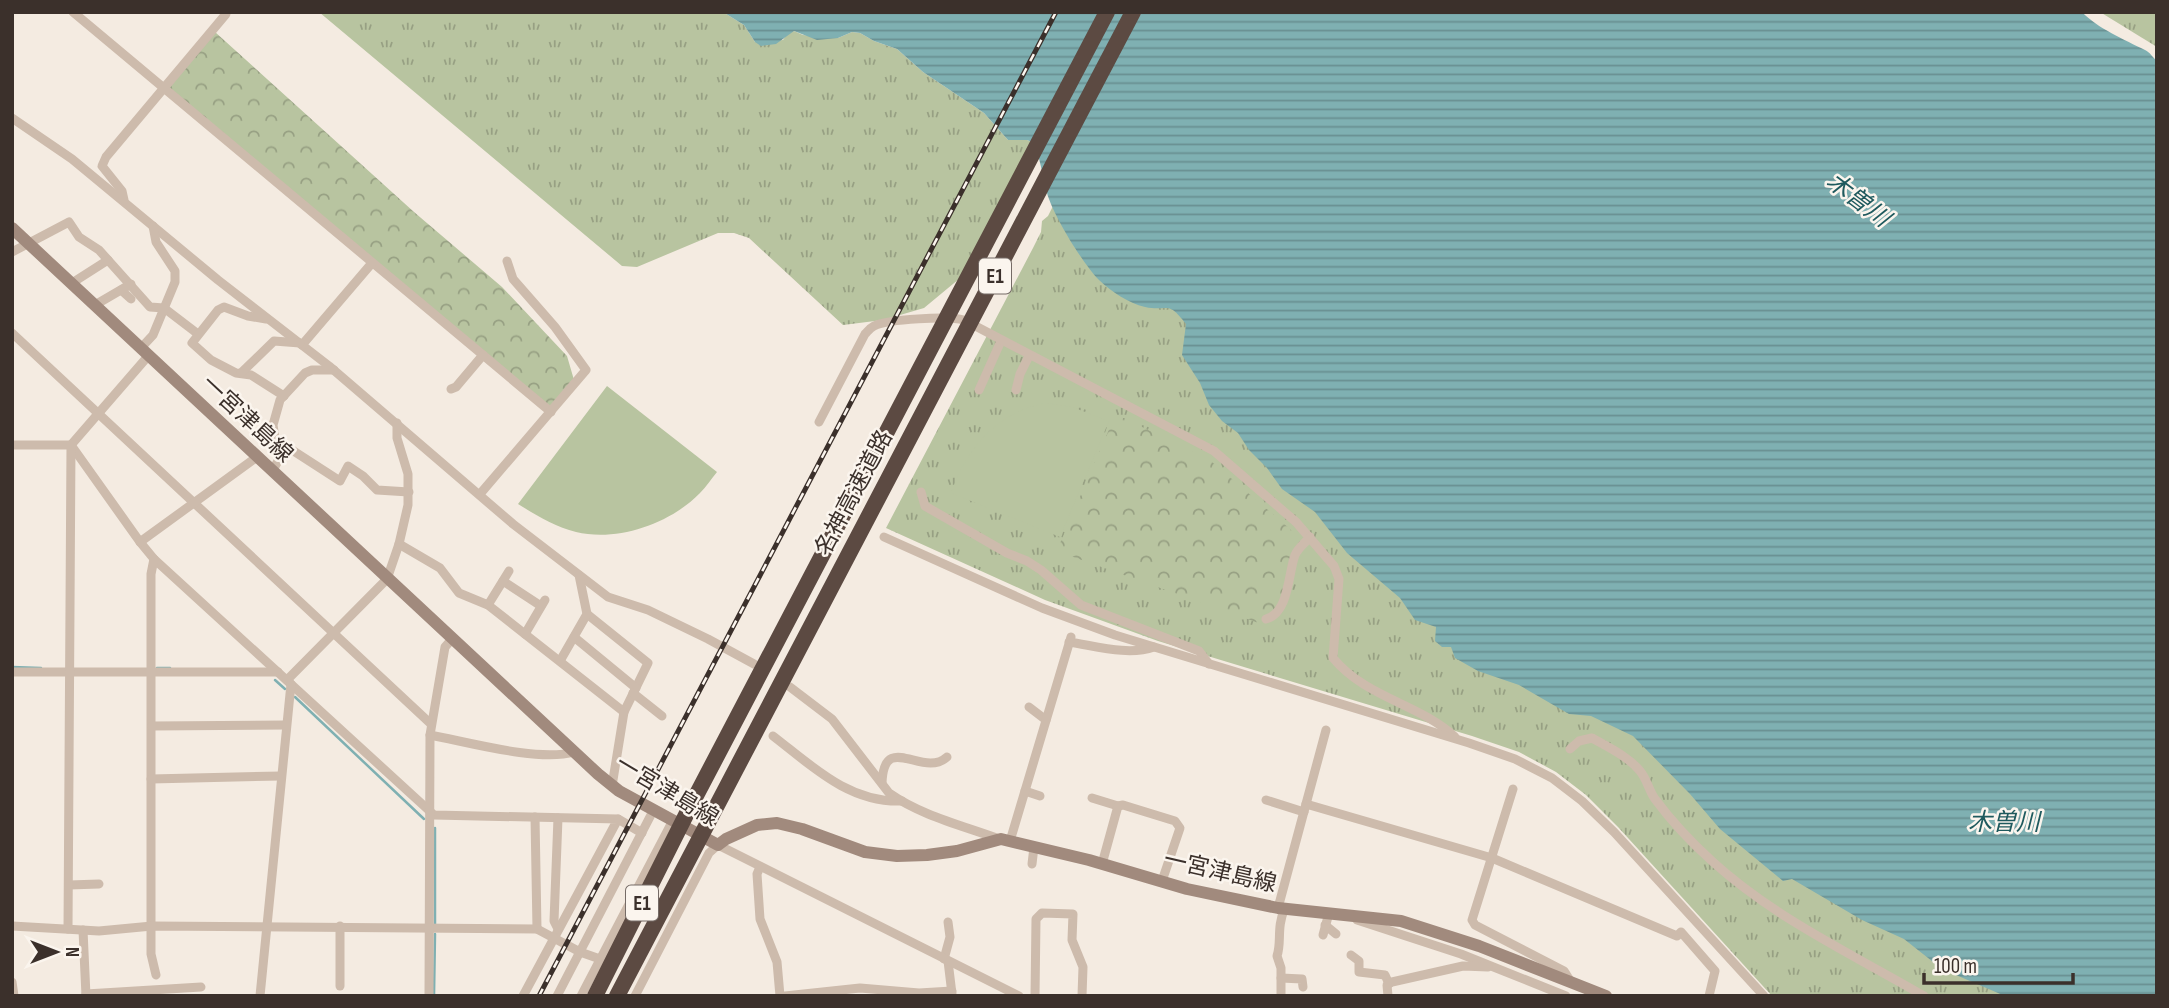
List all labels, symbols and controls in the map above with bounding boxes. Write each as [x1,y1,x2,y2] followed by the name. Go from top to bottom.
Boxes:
[1821,167,1898,235] water label: 木曽川
[979,258,1011,294] road number: E1
[195,370,299,468] street label: 一宮津島線
[809,426,899,560] street label: 名神高速道路
[611,749,723,833] street label: 一宮津島線
[1968,808,2043,837] water label: 木曽川
[1161,845,1279,899] street label: 一宮津島線
[626,886,658,920] road number: E1
[21,917,91,987] north arrow
[1924,942,2073,986] scale bar
[60,947,83,957] text: N
[1934,954,1977,979] text: 100 m

